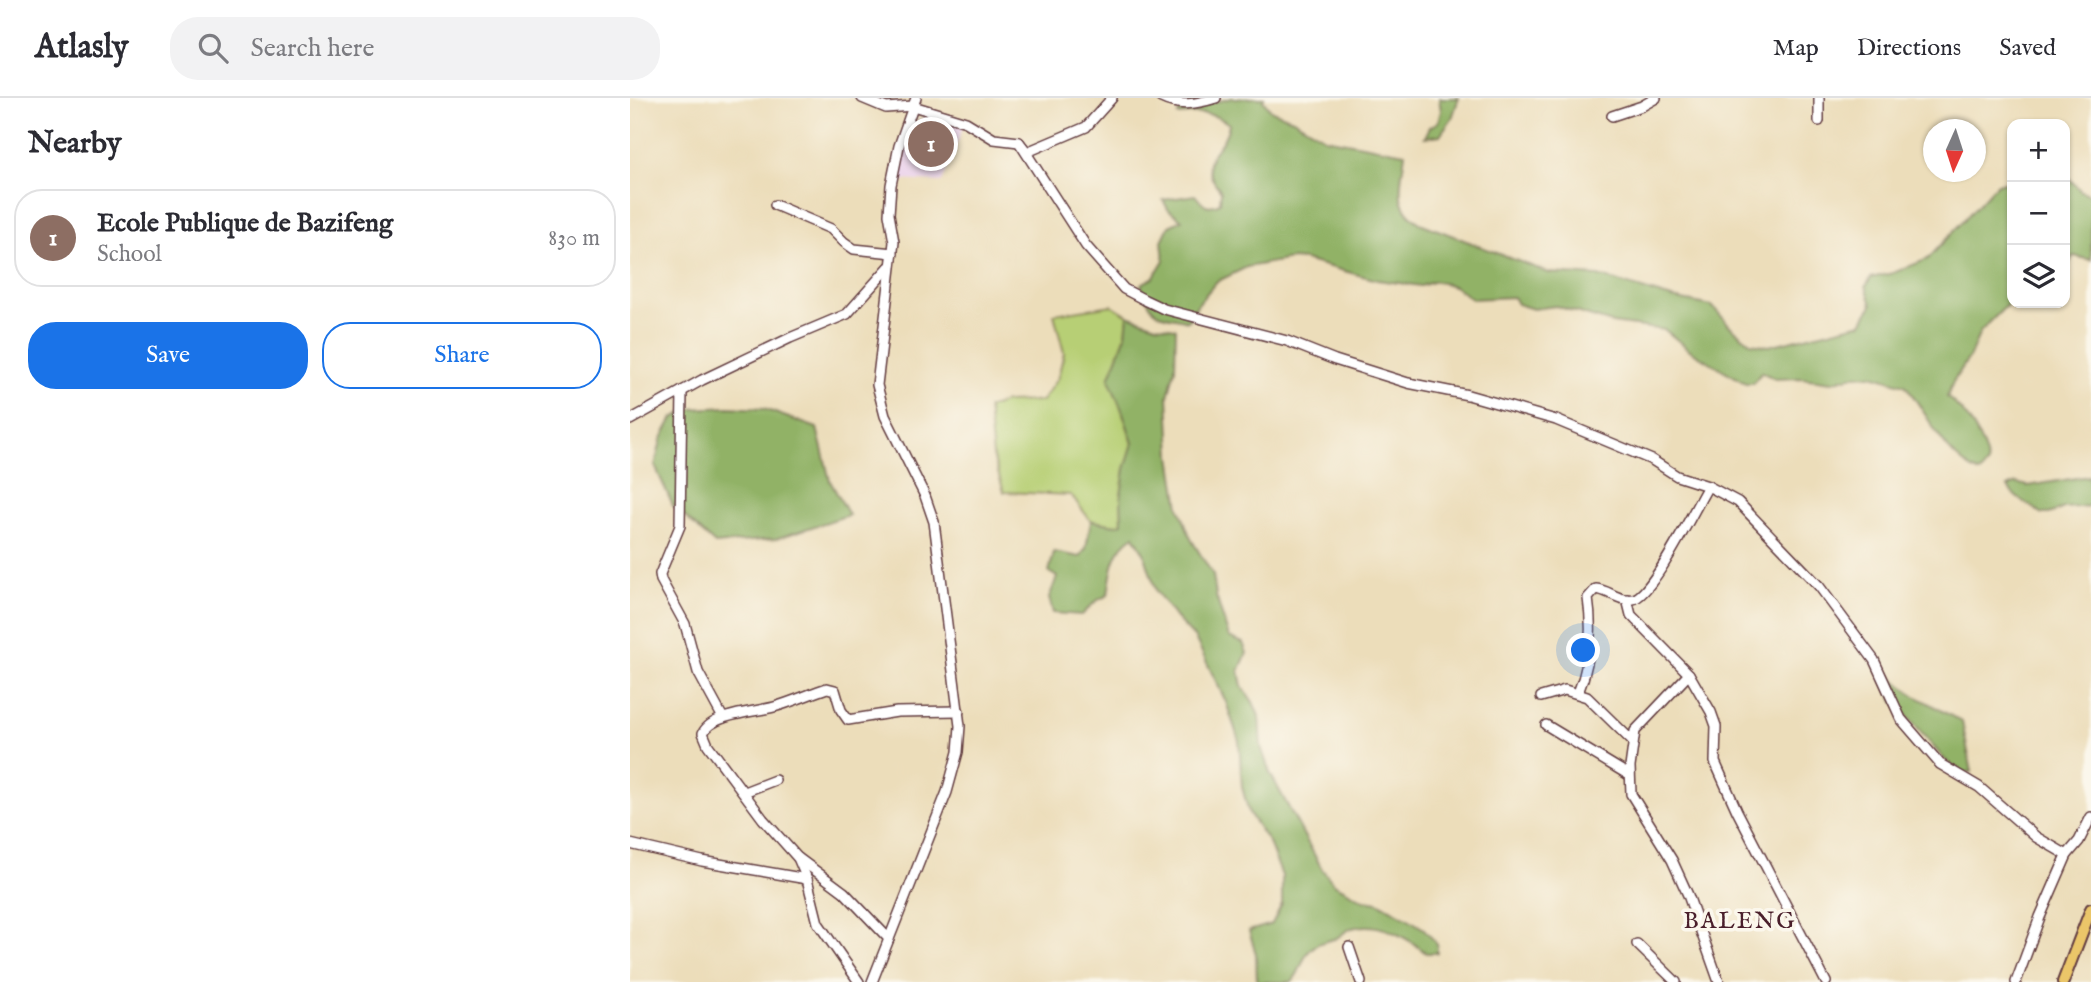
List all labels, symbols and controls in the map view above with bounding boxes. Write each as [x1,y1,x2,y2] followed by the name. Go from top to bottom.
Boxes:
[170,17,660,80] search box
[35,27,128,69] text: Atlasly
[194,29,232,67] icon: search
[250,32,374,65] text: Search here
[1773,33,1819,64] text: Map
[1857,33,1961,64] text: Directions
[1999,33,2056,64] text: Saved
[908,118,954,170] pin: 1
[1923,119,1986,182] north arrow
[2007,119,2070,308] map controls
[2007,119,2070,182] button: +
[28,125,121,163] text: Nearby
[2007,182,2070,245] button: −
[97,207,393,240] text: Ecole Publique de Bazifeng
[49,224,57,253] text: 1
[548,224,600,253] text: 830 m
[97,240,162,269] text: School
[2007,245,2070,308] button: layers
[28,322,308,389] button: Save
[322,322,602,389] button: Share
[1566,633,1600,667] your location
[1684,907,1796,936] district label: BALENG

